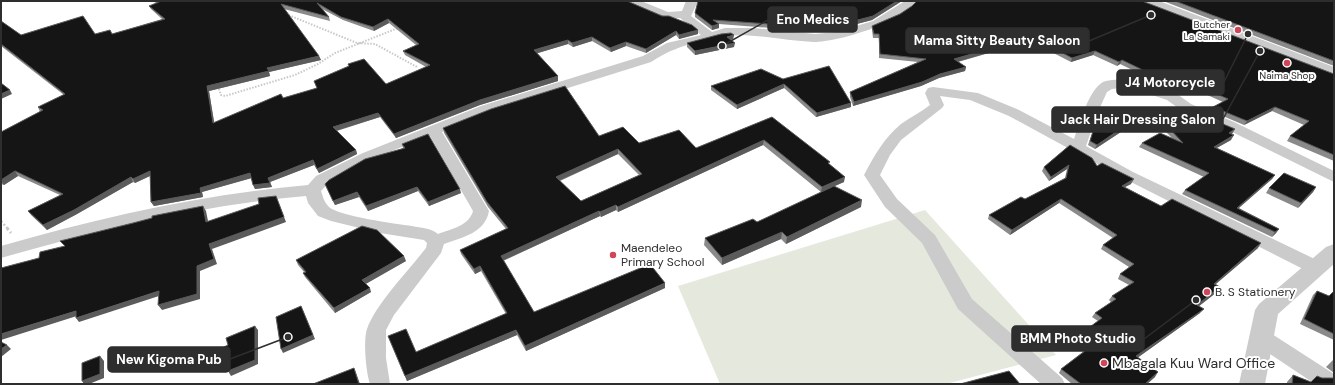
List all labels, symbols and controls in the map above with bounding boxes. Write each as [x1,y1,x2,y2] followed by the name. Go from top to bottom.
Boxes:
[768,7,857,32] callout: Eno Medics
[777,11,849,28] text: Eno Medics
[1184,18,1230,43] place label: Butcher La Samaki
[1233,25,1243,35] marker: Butcher La Samaki
[906,28,1089,53] callout: Mama Sitty Beauty Saloon
[914,32,1080,49] text: Mama Sitty Beauty Saloon
[1282,58,1292,68] marker: Naima Shop
[1259,69,1315,82] place label: Naima Shop
[1117,70,1224,95] callout: J4 Motorcycle
[1125,74,1216,91] text: J4 Motorcycle
[1052,107,1223,132] callout: Jack Hair Dressing Salon
[1060,111,1216,128] text: Jack Hair Dressing Salon
[621,240,704,270] place label: Maendeleo Primary School
[608,250,618,260] marker: Maendeleo Primary School
[1215,284,1296,300] place label: B. S Stationery
[1202,287,1212,297] marker: B. S Stationery
[1012,326,1144,351] callout: BMM Photo Studio
[1020,330,1136,347] text: BMM Photo Studio
[108,347,230,372] callout: New Kigoma Pub
[116,351,222,368] text: New Kigoma Pub
[1112,354,1275,372] place label: Mbagala Kuu Ward Office
[1099,358,1109,368] marker: Mbagala Kuu Ward Office

